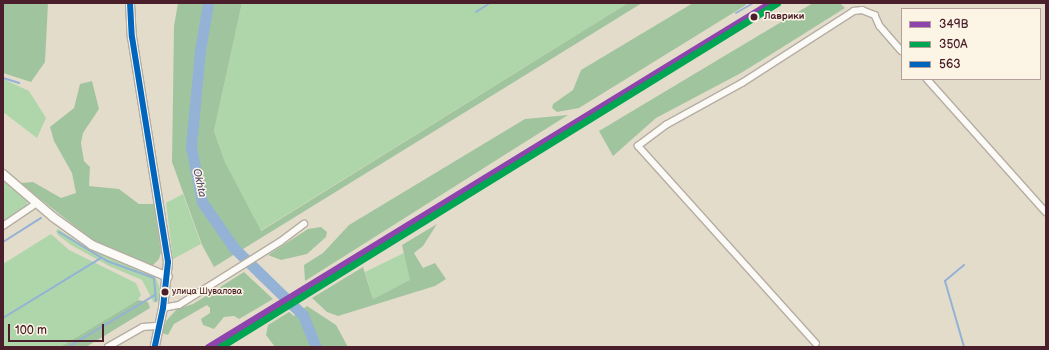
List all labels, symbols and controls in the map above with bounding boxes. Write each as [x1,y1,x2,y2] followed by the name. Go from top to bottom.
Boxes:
[901,8,1041,80] legend
[747,10,761,24] marker: Лаврики
[764,11,804,23] place label: Лаврики
[939,17,968,32] text: 349В
[939,37,968,52] text: 350А
[939,57,961,72] text: 563
[189,167,209,199] water label: Okhta
[160,287,170,297] marker: улица Шувалова
[172,287,242,297] place label: улица Шувалова
[10,316,106,342] scale bar
[15,323,47,338] text: 100 m

